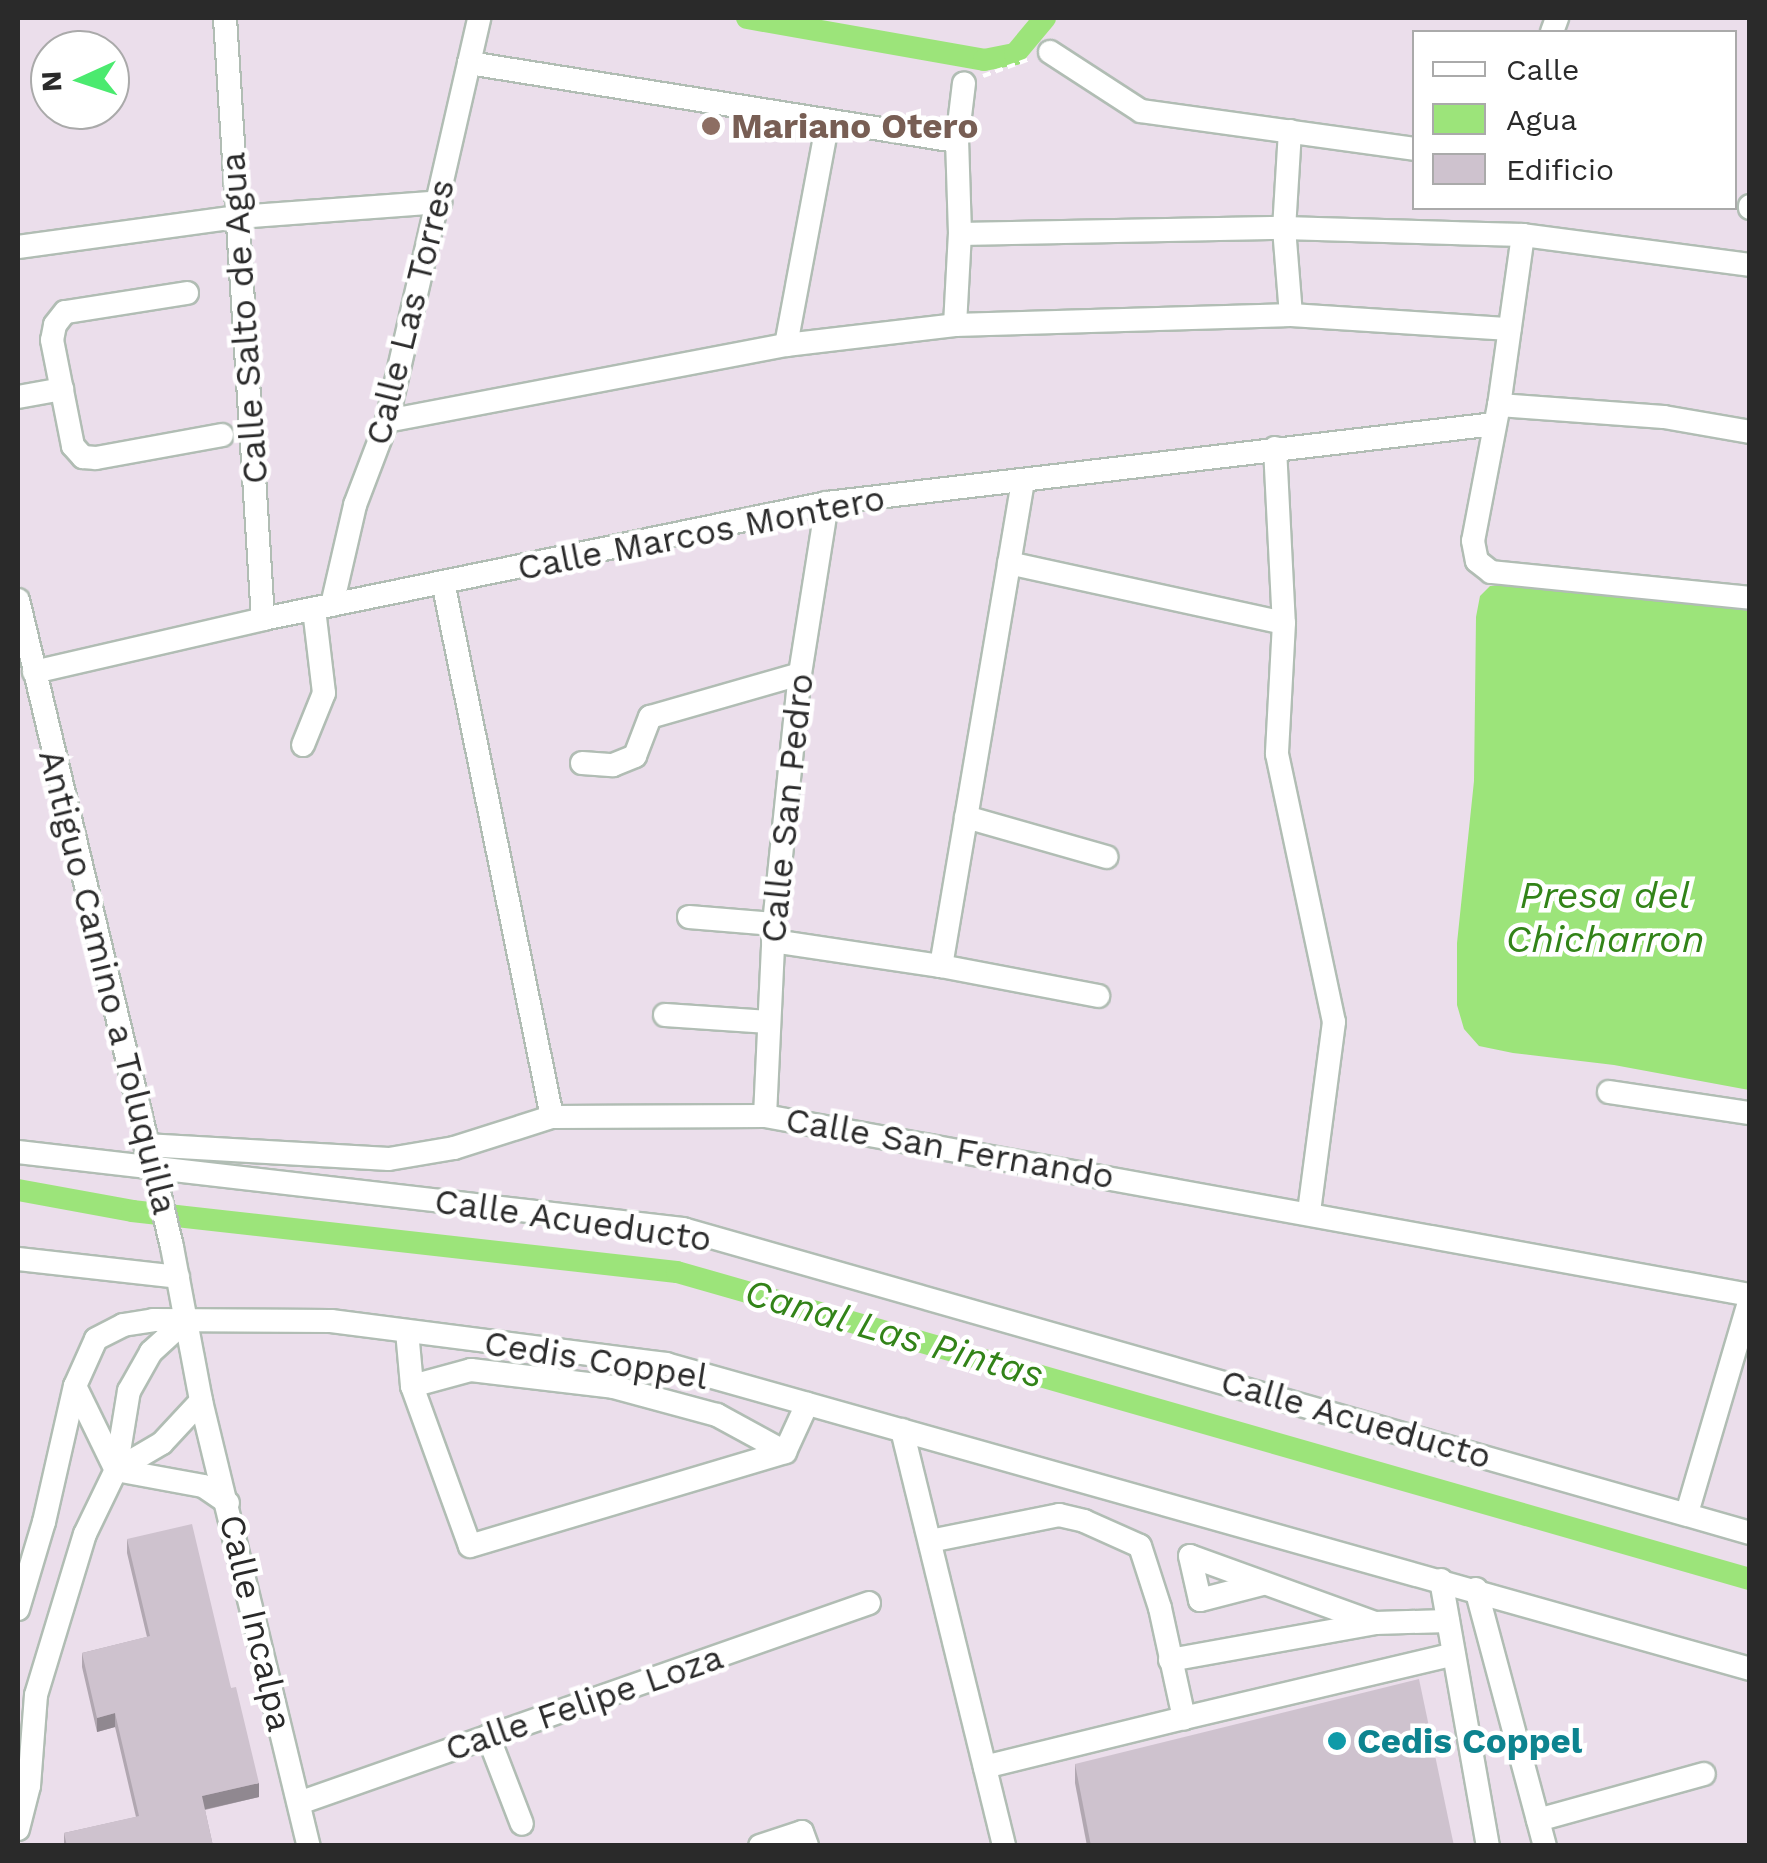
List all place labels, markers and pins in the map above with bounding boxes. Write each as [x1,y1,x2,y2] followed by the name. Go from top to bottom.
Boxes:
[731,105,978,147] place label: Mariano Otero
[700,115,722,137] marker: Mariano Otero
[1357,1720,1582,1762] place label: Cedis Coppel
[1326,1730,1348,1752] marker: Cedis Coppel

